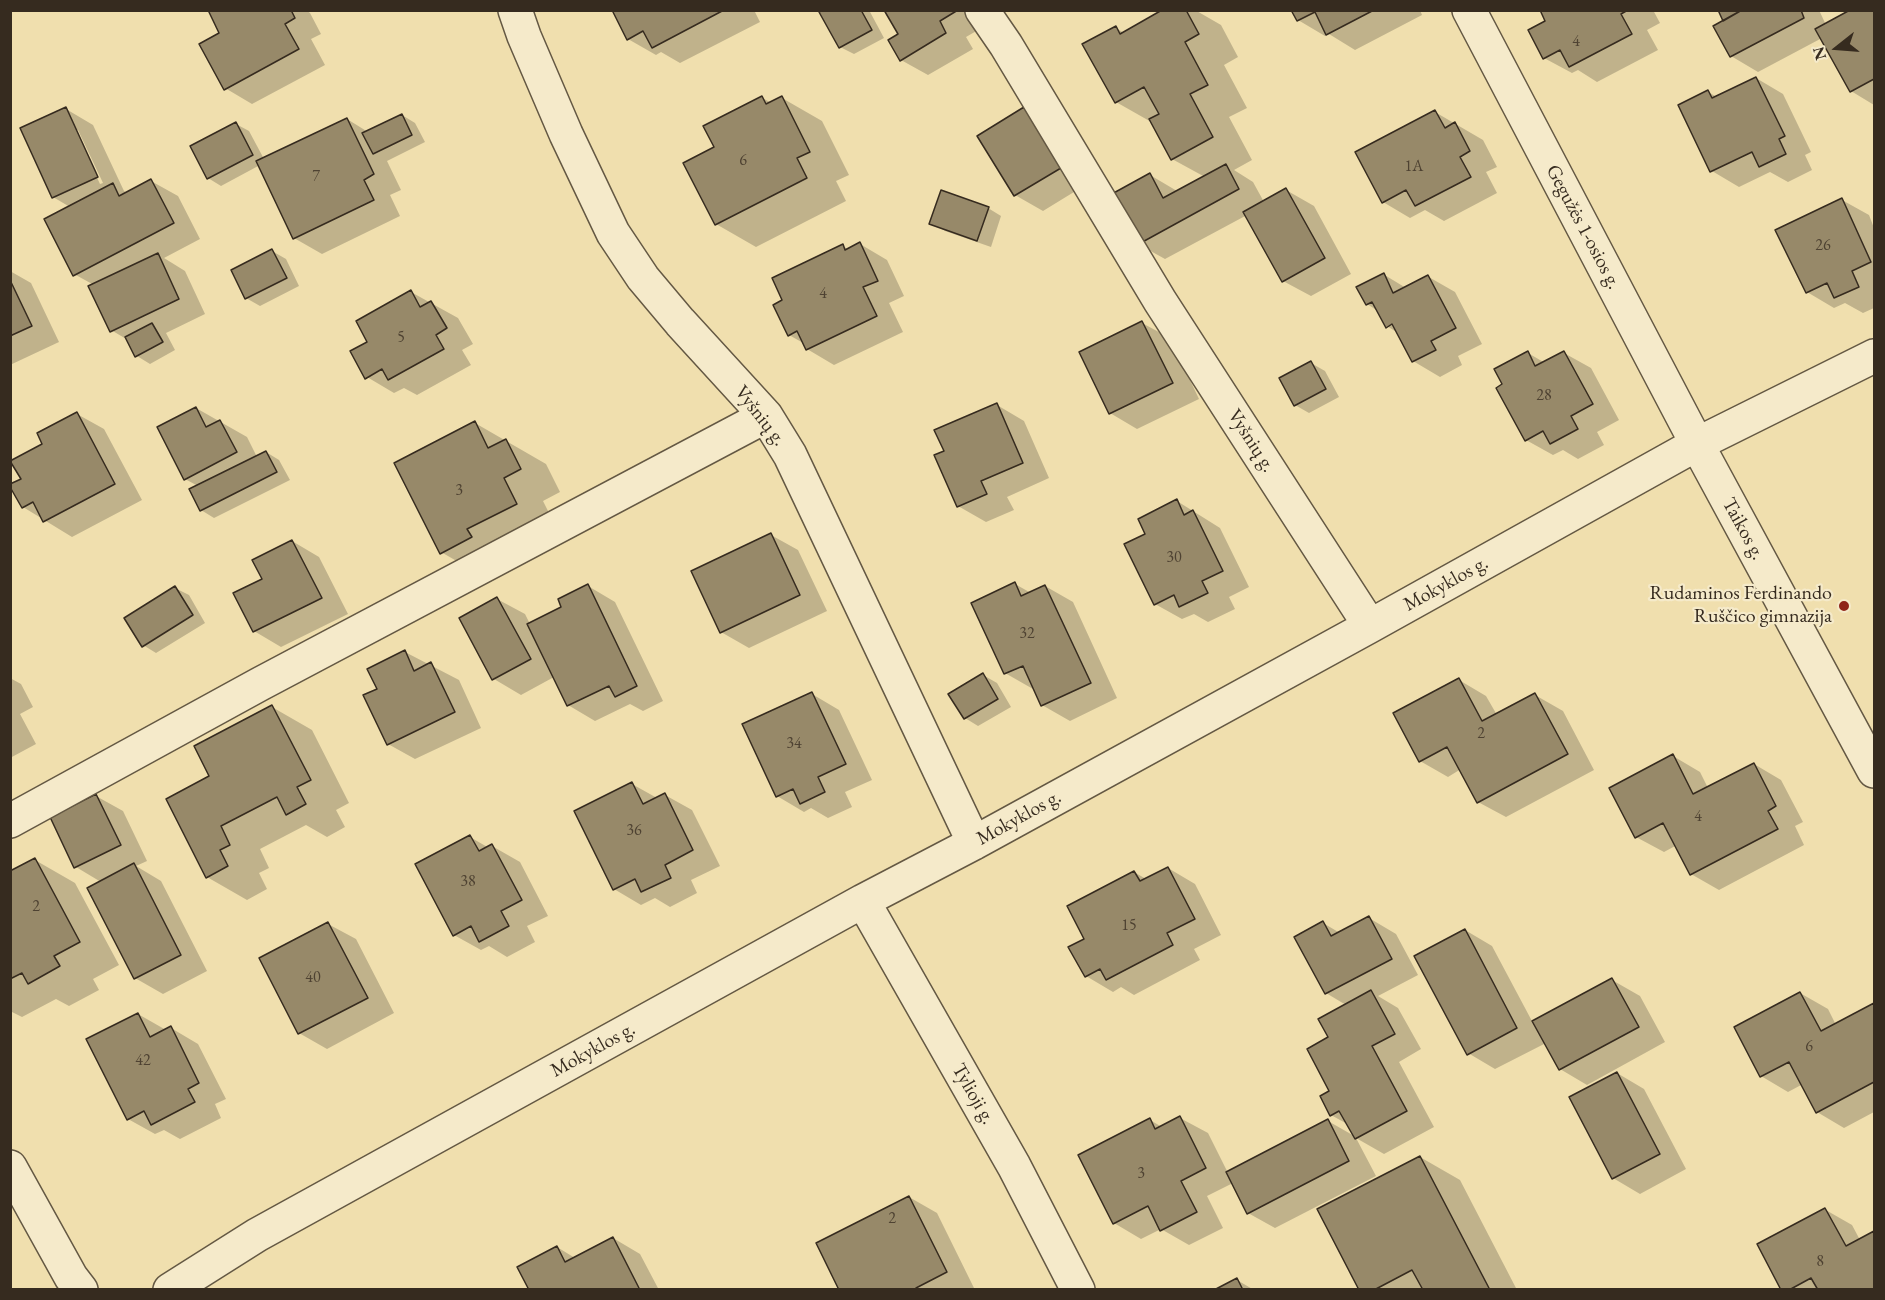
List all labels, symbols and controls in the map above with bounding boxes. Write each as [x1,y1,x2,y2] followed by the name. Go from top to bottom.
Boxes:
[1807,18,1867,78] north arrow
[1572,32,1580,52] house number: 4
[1807,44,1831,63] text: N
[739,151,747,171] house number: 6
[1405,157,1423,177] house number: 1A
[1540,161,1626,293] street label: Gegužės 1-osios g.
[312,167,320,187] house number: 7
[1815,236,1831,256] house number: 26
[819,284,827,304] house number: 4
[397,328,405,348] house number: 5
[729,381,791,451] street label: Vyšnių g.
[1536,386,1552,406] house number: 28
[1222,405,1280,477] street label: Vyšnių g.
[455,481,463,501] house number: 3
[1716,494,1770,564] street label: Taikos g.
[1166,548,1182,568] house number: 30
[1399,551,1493,617] street label: Mokyklos g.
[1649,582,1832,629] place label: Rudaminos Ferdinando Ruščico gimnazija
[1837,599,1851,613] marker: Rudaminos Ferdinando Ruščico gimnazija
[1019,624,1035,644] house number: 32
[1477,724,1485,744] house number: 2
[786,734,802,754] house number: 34
[972,785,1066,851] street label: Mokyklos g.
[1694,807,1702,827] house number: 4
[626,821,642,841] house number: 36
[460,872,476,892] house number: 38
[32,897,40,917] house number: 2
[1121,916,1137,936] house number: 15
[305,968,321,988] house number: 40
[546,1017,640,1083] street label: Mokyklos g.
[1805,1037,1813,1057] house number: 6
[135,1051,151,1071] house number: 42
[946,1059,1000,1129] street label: Tylioji g.
[1137,1164,1145,1184] house number: 3
[888,1209,896,1229] house number: 2
[1816,1252,1824,1272] house number: 8

